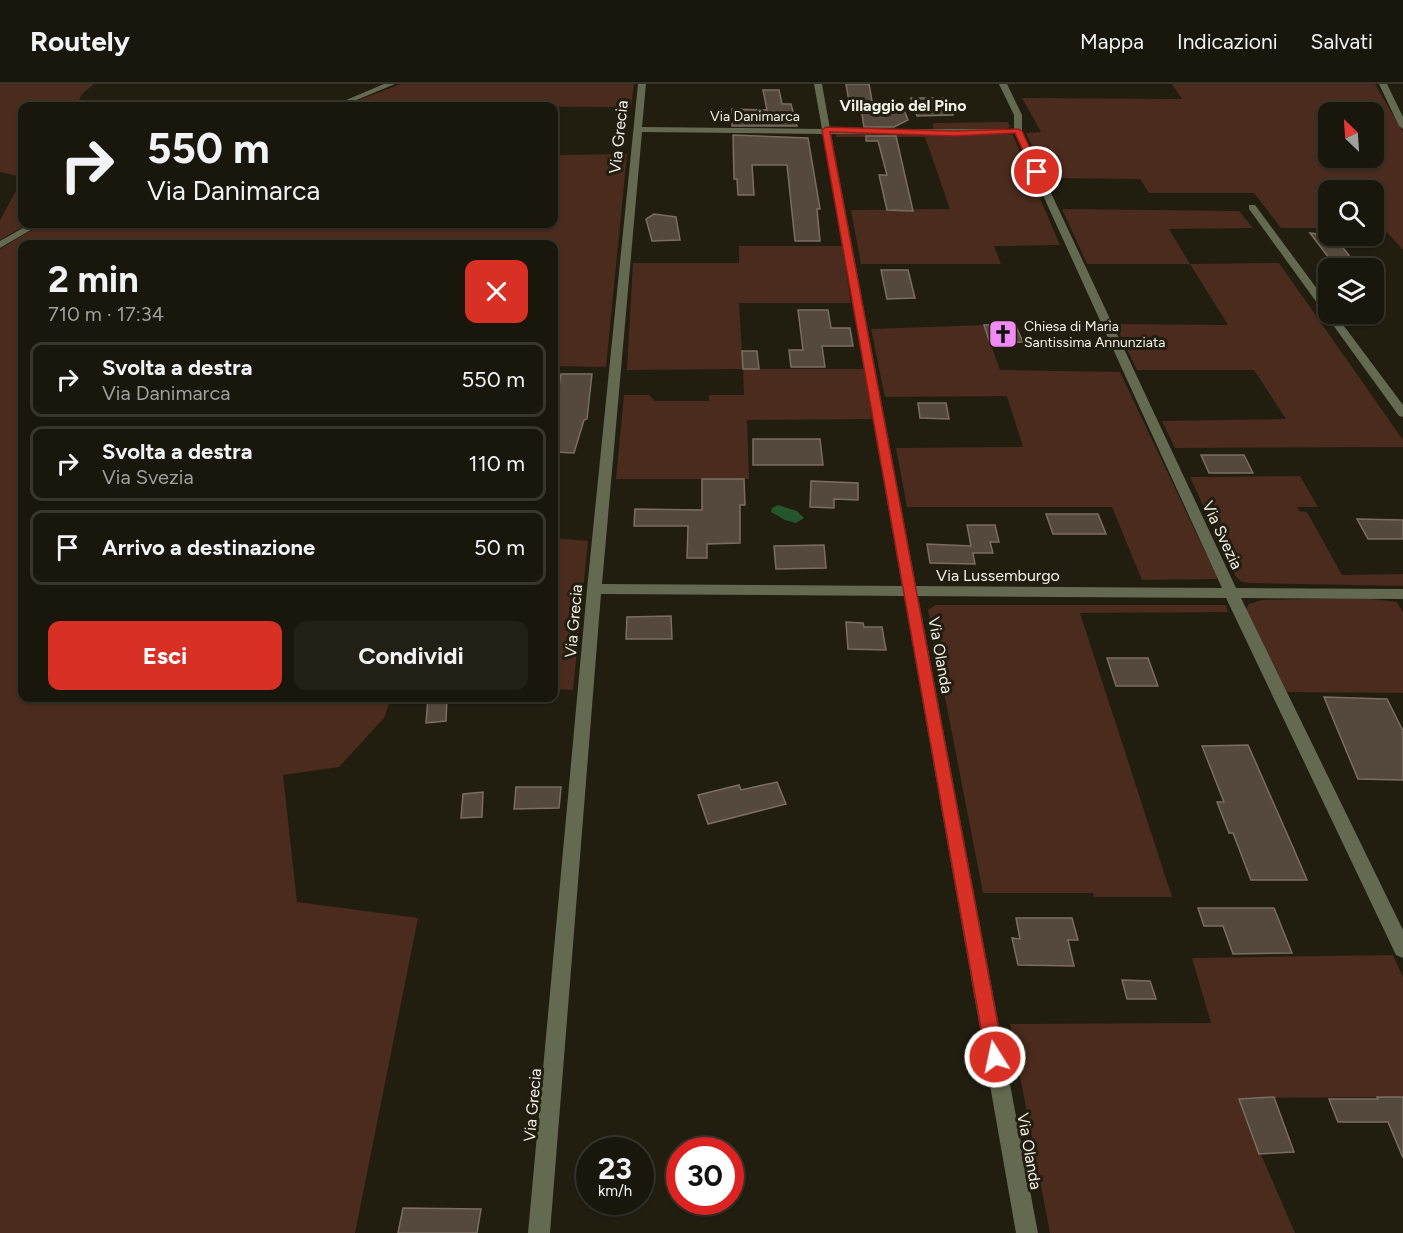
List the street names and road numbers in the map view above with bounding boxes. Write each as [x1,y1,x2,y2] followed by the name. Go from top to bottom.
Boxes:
[605,99,632,175] street label: Via Grecia
[710,108,800,125] street label: Via Danimarca
[1198,498,1247,572] street label: Via Svezia
[936,566,1060,585] street label: Via Lussemburgo
[561,583,586,659] street label: Via Grecia
[924,615,957,695] street label: Via Olanda
[520,1067,545,1143] street label: Via Grecia
[1013,1111,1046,1191] street label: Via Olanda

